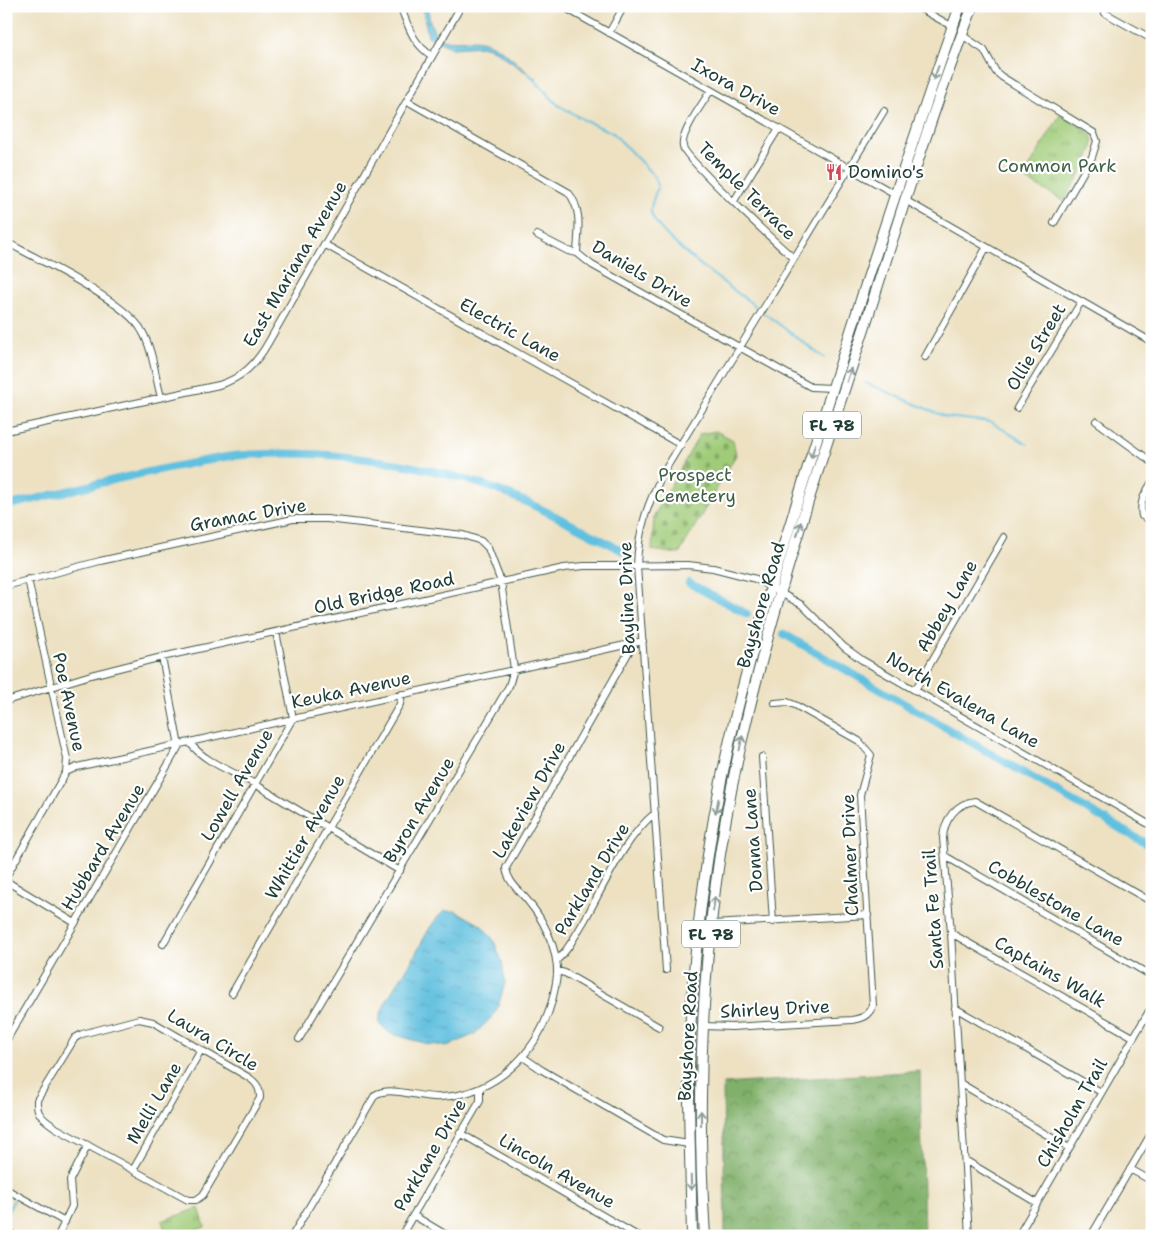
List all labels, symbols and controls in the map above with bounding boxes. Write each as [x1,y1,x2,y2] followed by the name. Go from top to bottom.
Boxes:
[687,53,785,121] street label: Ixora Drive
[931,65,940,80] one-way arrow
[692,136,802,246] street label: Temple Terrace
[997,154,1117,178] park label: Common Park
[848,160,924,184] place label: Domino's
[824,162,844,182] restaurant icon: Domino's
[237,176,353,352] street label: East Mariana Avenue
[587,235,697,313] street label: Daniels Drive
[455,292,565,368] street label: Electric Lane
[1001,299,1072,395] street label: Ollie Street
[844,367,854,383] one-way arrow
[803,412,861,438] road number: FL 78
[807,443,817,459] one-way arrow
[654,463,736,508] park label: Prospect Cemetery
[188,493,308,537] street label: Gramac Drive
[794,522,804,538] one-way arrow
[731,539,791,671] street label: Bayshore Road
[613,541,641,655] street label: Bayline Drive
[911,556,983,656] street label: Abbey Lane
[312,566,456,620] street label: Old Bridge Road
[882,646,1044,754] street label: North Evalena Lane
[47,650,91,754] street label: Poe Avenue
[289,666,413,714] street label: Keuka Avenue
[195,724,279,846] street label: Lowell Avenue
[737,736,746,752] one-way arrow
[487,737,571,863] street label: Lakeview Drive
[378,753,460,867] street label: Byron Avenue
[259,770,351,904] street label: Whittier Avenue
[56,779,150,915] street label: Hubbard Avenue
[737,787,769,893] street label: Donna Lane
[836,793,864,917] street label: Chalmer Drive
[711,797,721,813] one-way arrow
[549,818,635,940] street label: Parkland Drive
[917,847,949,970] street label: Santa Fe Trail
[983,854,1129,952] street label: Cobblestone Lane
[710,896,720,912] one-way arrow
[682,921,740,948] road number: FL 78
[990,930,1110,1014] street label: Captains Walk
[673,970,703,1102] street label: Bayshore Road
[720,994,830,1024] street label: Shirley Drive
[163,1003,263,1077] street label: Laura Circle
[1031,1053,1113,1172] street label: Chisholm Trail
[121,1058,187,1148] street label: Melli Lane
[388,1094,472,1216] street label: Parklane Drive
[696,1110,706,1126] one-way arrow
[494,1128,620,1214] street label: Lincoln Avenue
[686,1175,695,1191] one-way arrow

